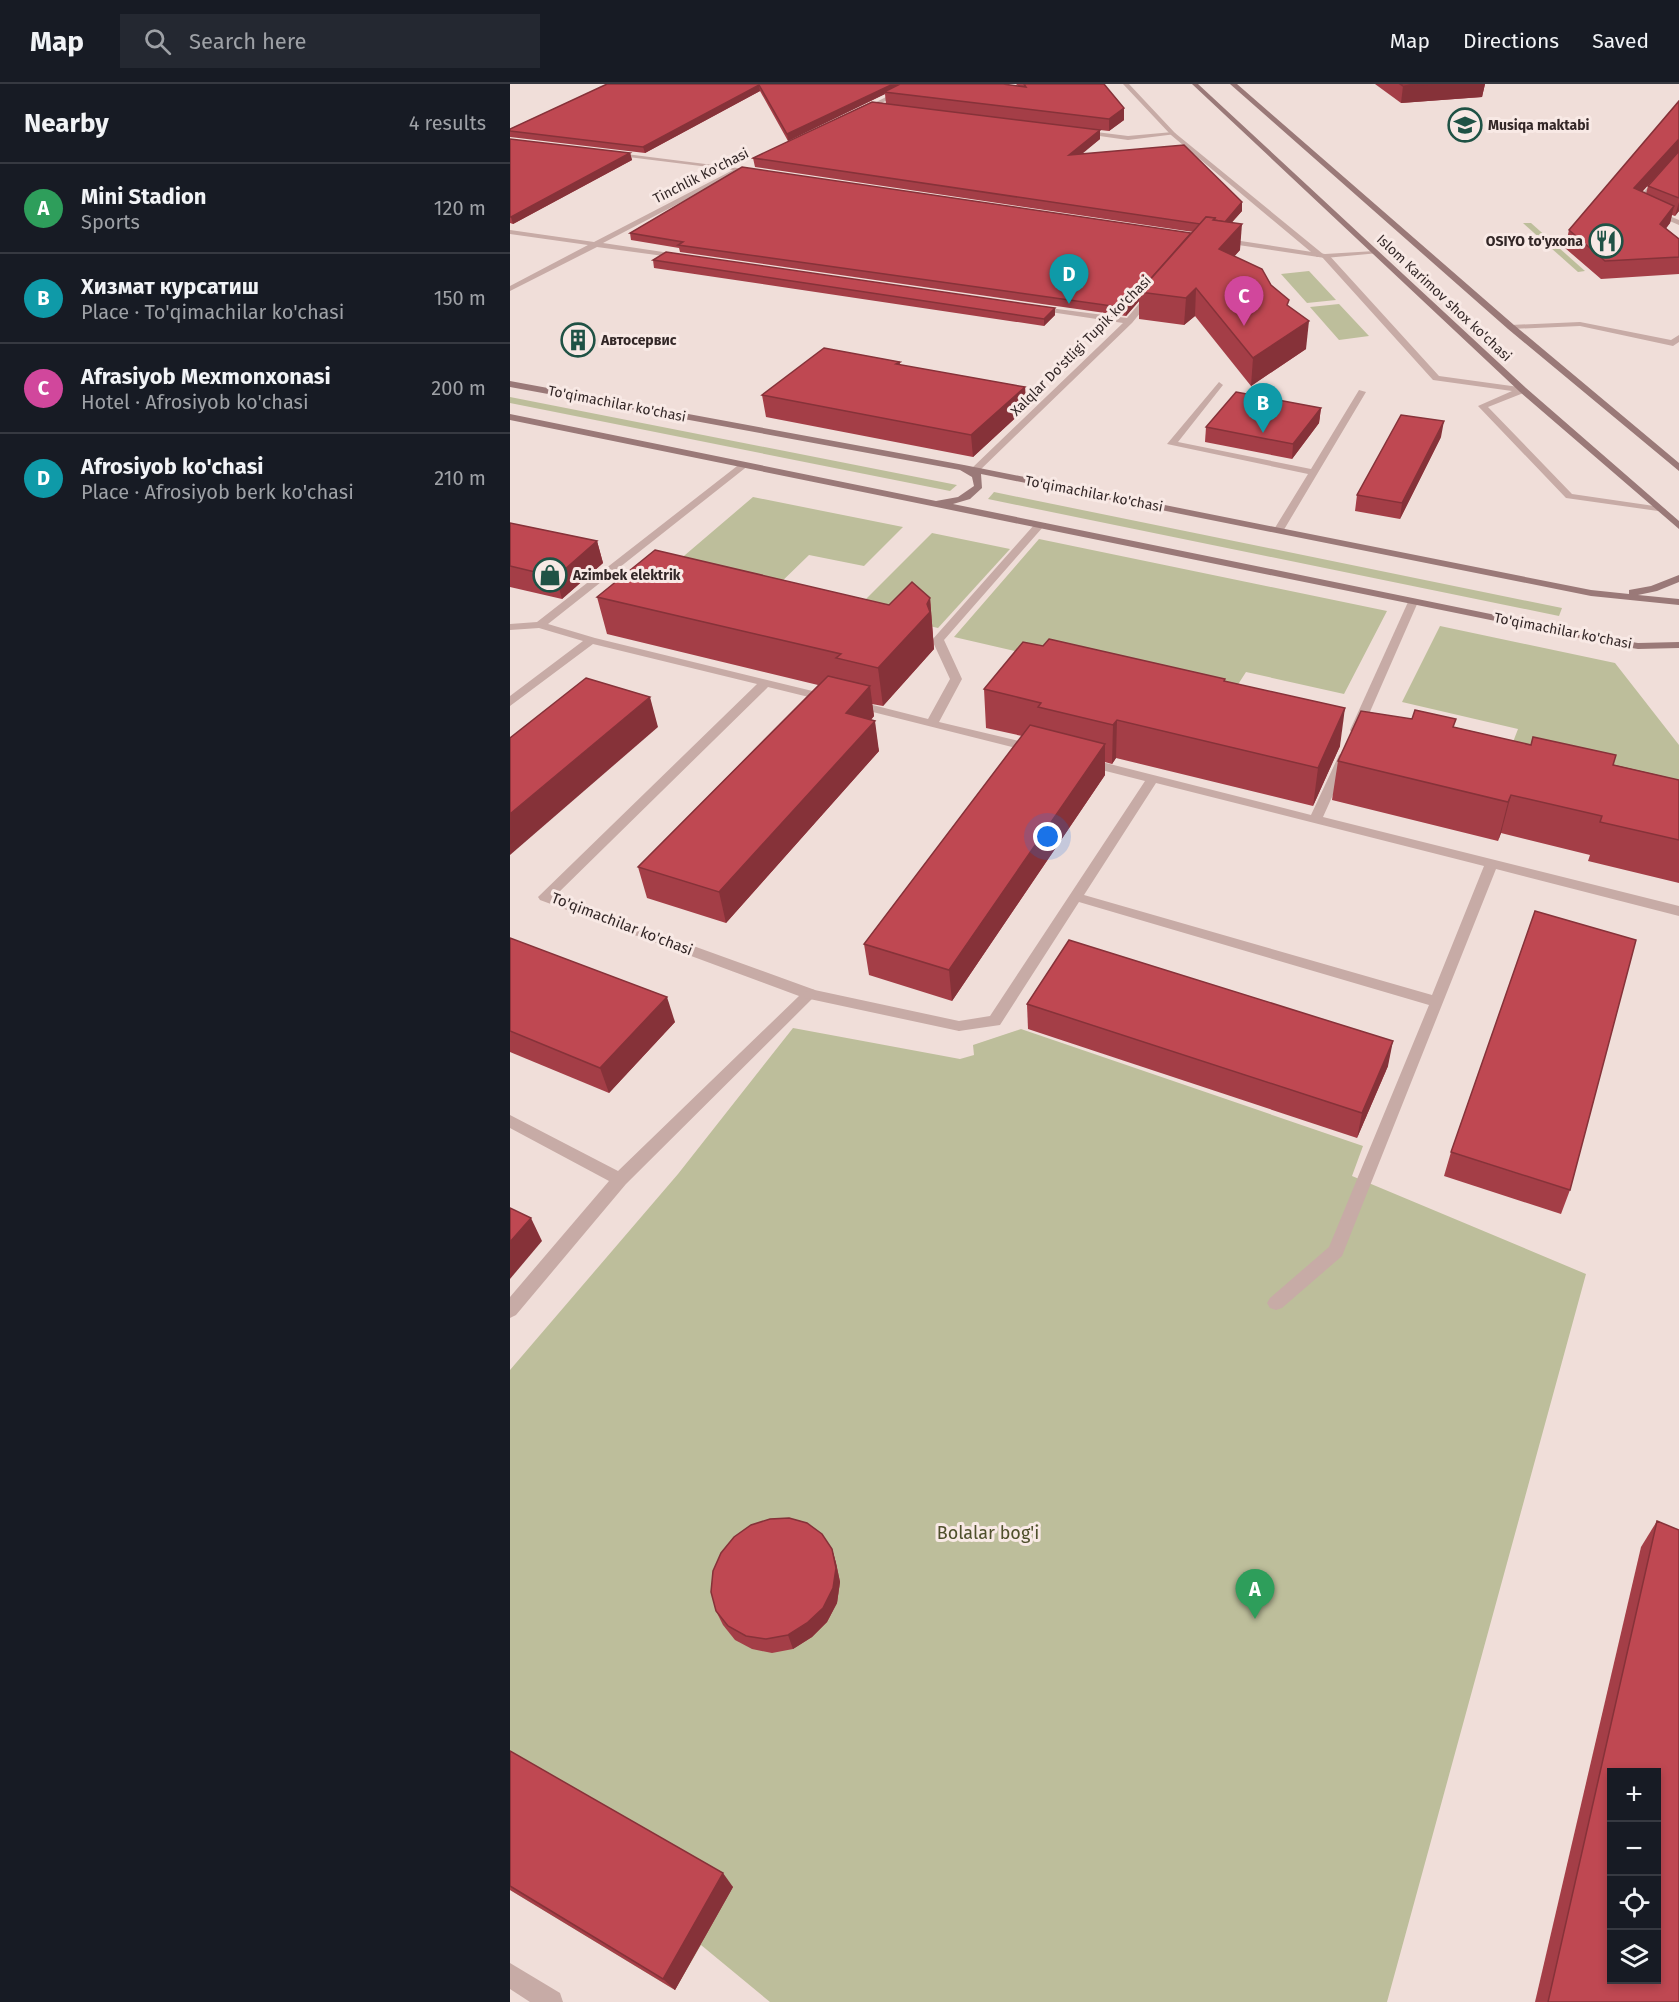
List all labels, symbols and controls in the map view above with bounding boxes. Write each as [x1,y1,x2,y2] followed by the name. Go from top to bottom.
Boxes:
[120,14,540,68] search box
[30,25,84,58] text: Map
[141,25,174,58] icon: search
[189,28,307,55] text: Search here
[1390,28,1430,54] text: Map
[1463,28,1559,54] text: Directions
[1592,28,1649,54] text: Saved
[1447,107,1483,143] school or university icon: Musiqa maktabi
[24,108,109,139] text: Nearby
[409,111,486,135] text: 4 results
[1488,117,1590,134] place label: Musiqa maktabi
[650,145,752,207] street label: Tinchlik Ko'chasi
[81,183,206,210] text: Mini Stadion
[38,196,49,220] text: A
[434,196,486,220] text: 120 m
[81,210,140,234] text: Sports
[1588,223,1624,259] restaurant icon: OSIYO to'yxona
[1373,231,1515,365] street label: Islom Karimov shox ko'chasi
[1486,233,1583,250] place label: OSIYO to'yxona
[1050,254,1088,304] pin: D
[1007,272,1155,420] street label: Xalqlar Do'stligi Tupik ko'chasi
[81,273,259,300] text: Хизмат курсатиш
[1224,276,1264,326] pin: C
[37,286,50,310] text: B
[434,286,486,310] text: 150 m
[81,300,344,324] text: Place · To'qimachilar ko'chasi
[560,322,596,358] building icon: Автосервис
[600,332,677,349] place label: Автосервис
[81,363,331,390] text: Afrasiyob Mexmonxonasi
[38,376,49,400] text: C
[431,376,486,400] text: 200 m
[547,382,687,426] street label: To'qimachilar ko'chasi
[1244,384,1282,433] pin: B
[81,390,309,414] text: Hotel · Afrosiyob ko'chasi
[81,453,263,480] text: Afrosiyob ko'chasi
[37,466,50,490] text: D
[434,466,486,490] text: 210 m
[1024,472,1164,516] street label: To'qimachilar ko'chasi
[81,480,354,504] text: Place · Afrosiyob berk ko'chasi
[532,557,568,593] shop icon: Azimbek elektrik
[572,567,681,584] place label: Azimbek elektrik
[1493,609,1633,653] street label: To'qimachilar ko'chasi
[1033,822,1062,851] your location
[549,889,695,959] street label: To'qimachilar ko'chasi
[937,1522,1039,1544] park label: Bolalar bog'i
[1236,1570,1274,1619] pin: A
[1607,1768,1661,1984] map controls
[1607,1768,1661,1822] button: +
[1607,1822,1661,1876] button: −
[1607,1876,1661,1930] button: locate
[1607,1930,1661,1984] button: layers

